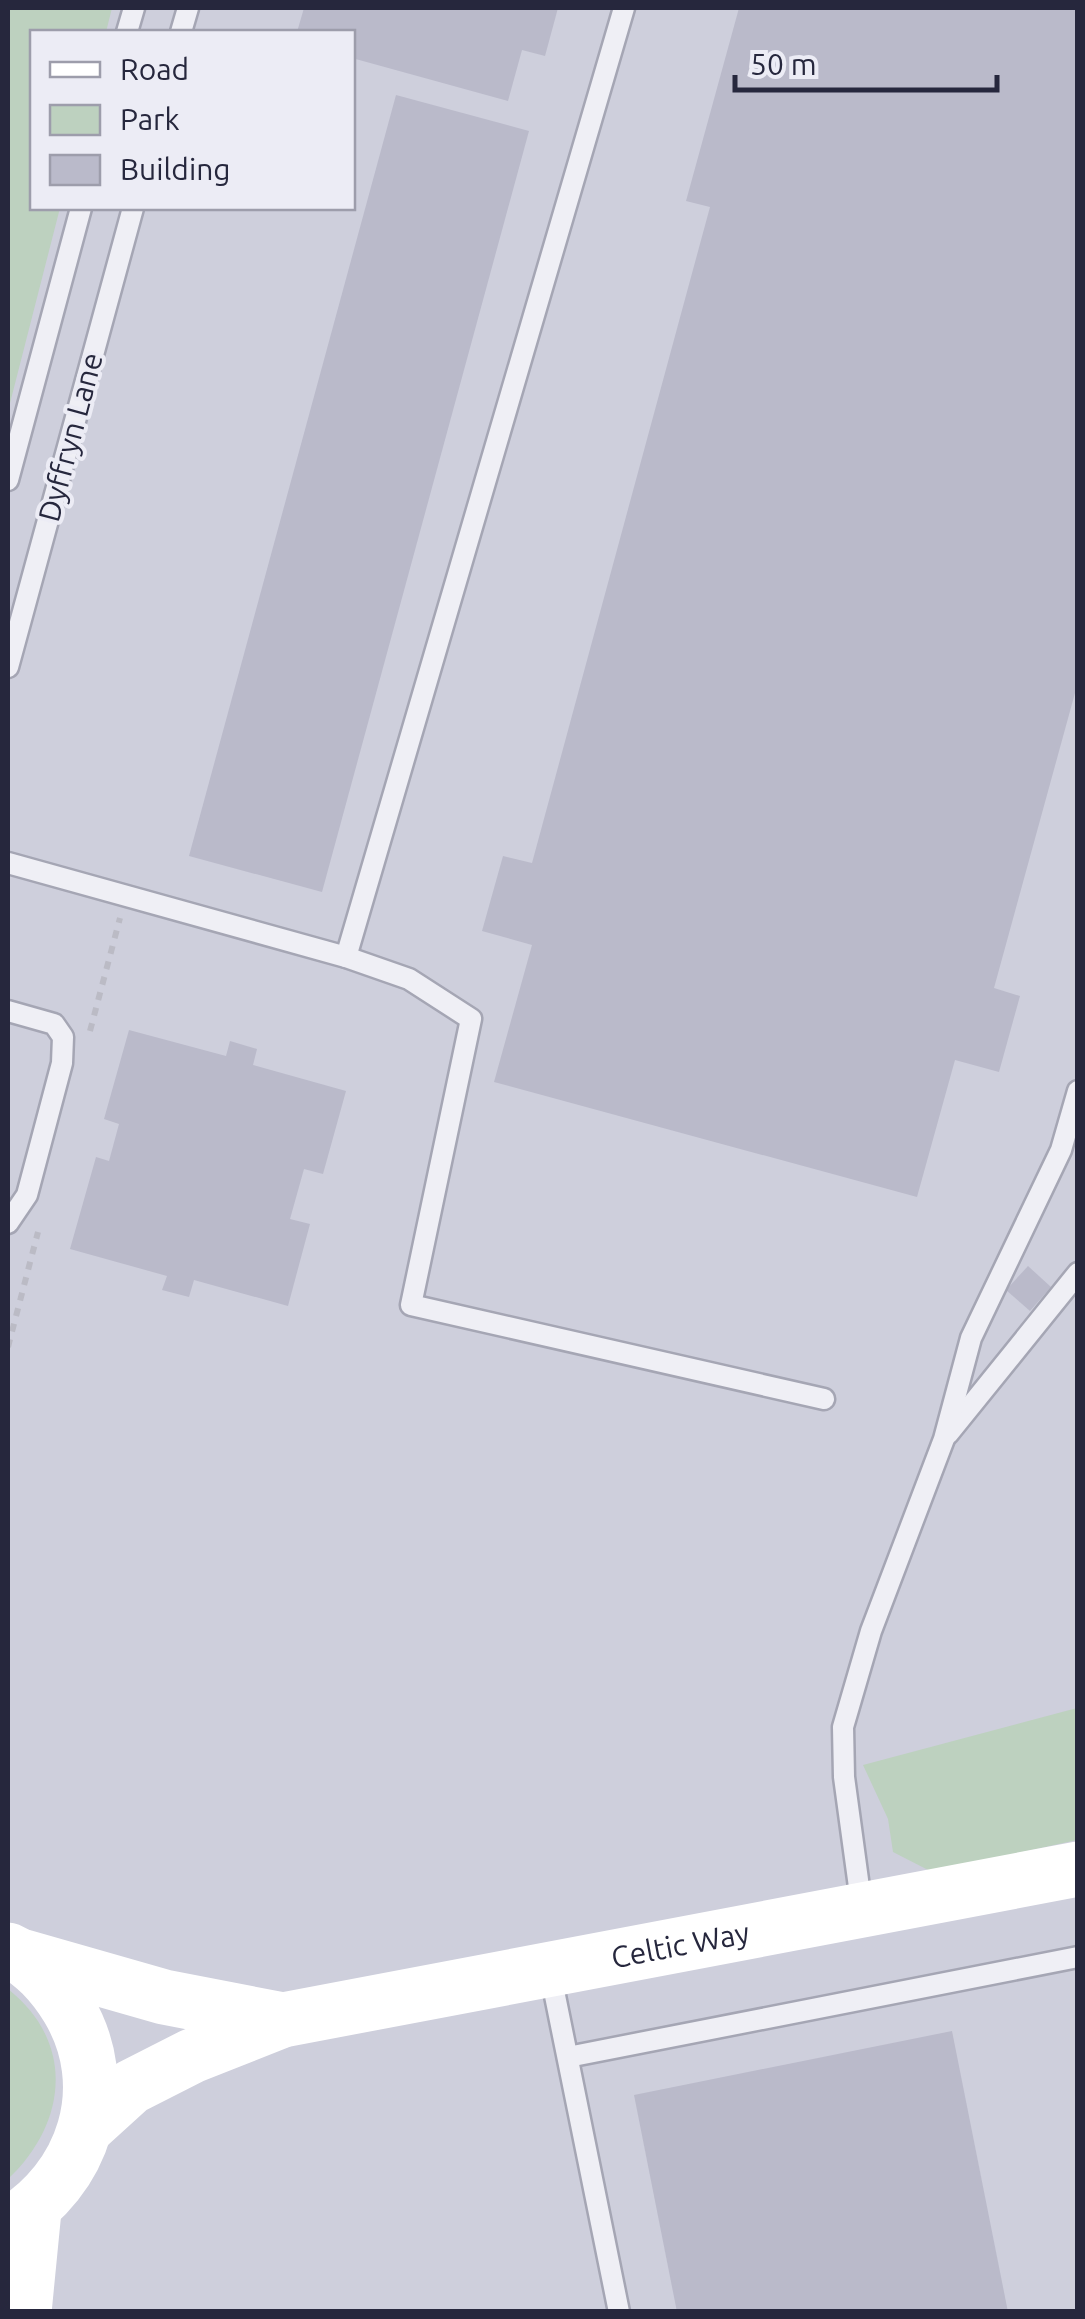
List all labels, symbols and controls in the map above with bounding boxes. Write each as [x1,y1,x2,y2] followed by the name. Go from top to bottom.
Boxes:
[30,30,355,210] legend
[735,30,998,92] scale bar
[750,47,817,81] text: 50 m
[120,52,189,86] text: Road
[120,102,180,136] text: Park
[120,152,231,186] text: Building
[31,349,109,525] street label: Dyffryn Lane
[608,1915,752,1974] street label: Celtic Way

